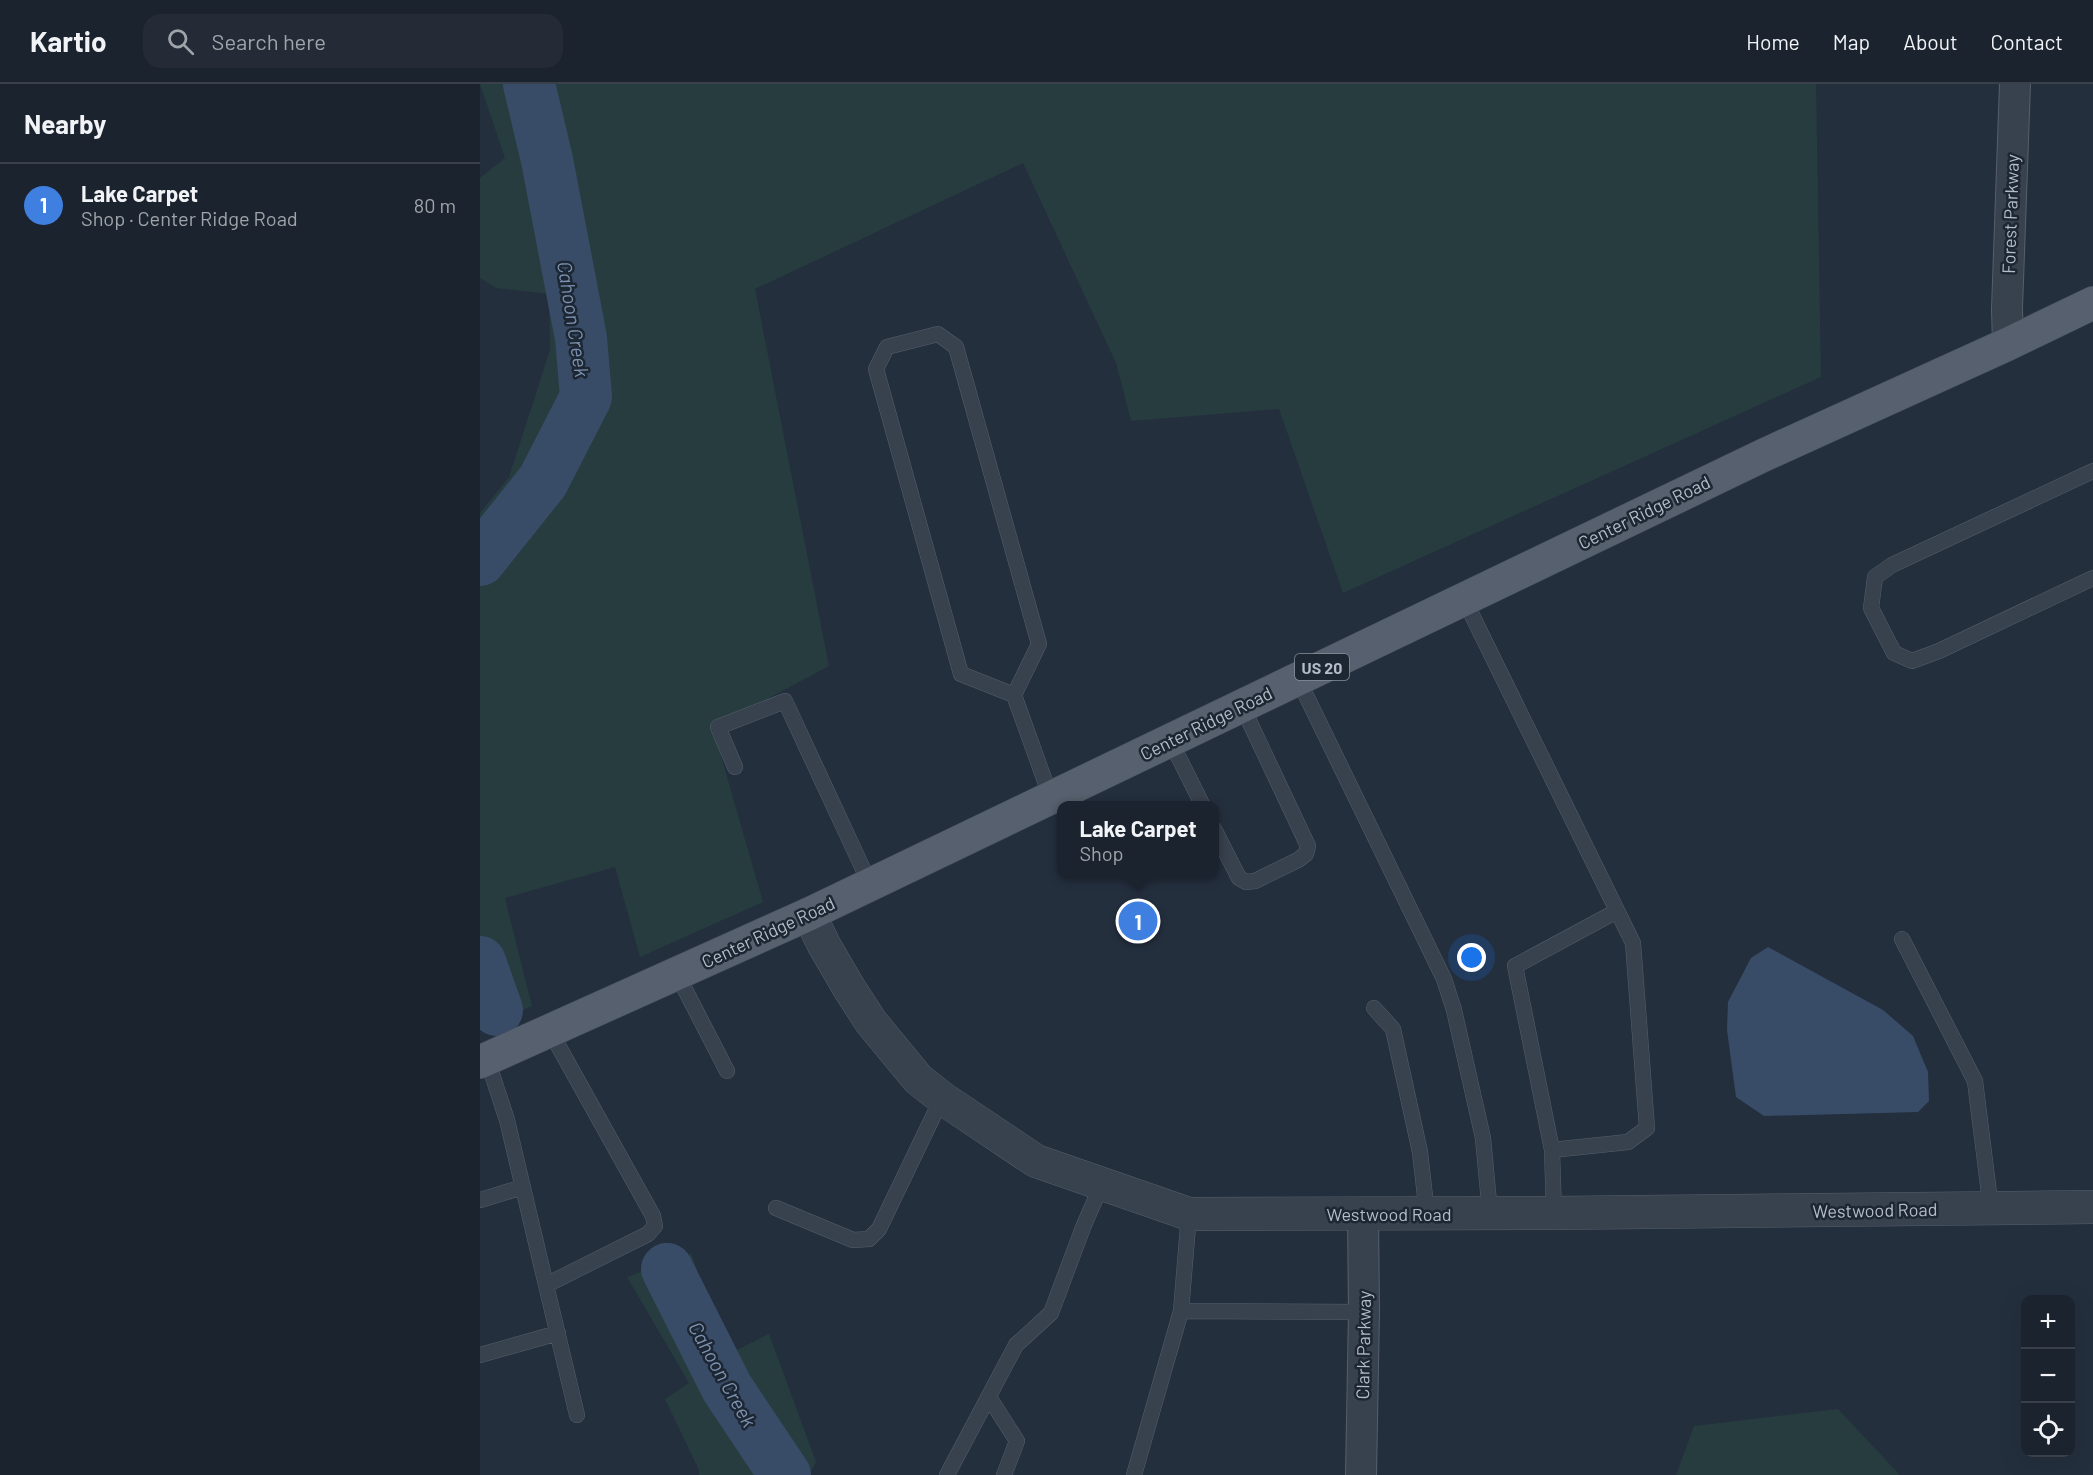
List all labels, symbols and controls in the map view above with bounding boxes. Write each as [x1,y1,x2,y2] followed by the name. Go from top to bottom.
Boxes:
[143,14,563,68] search box
[30,24,107,58] text: Kartio
[164,25,197,58] icon: search
[212,28,326,54] text: Search here
[1746,29,1800,54] text: Home
[1833,29,1870,54] text: Map
[1903,29,1958,54] text: About
[1991,29,2063,54] text: Contact
[24,108,106,139] text: Nearby
[1997,154,2023,274] street label: Forest Parkway
[81,180,198,206] text: Lake Carpet
[40,193,47,217] text: 1
[414,193,456,217] text: 80 m
[81,206,298,230] text: Shop · Center Ridge Road
[553,259,595,379] water label: Cahoon Creek
[1574,470,1714,554] street label: Center Ridge Road
[1295,654,1349,680] road number: US 20
[1136,681,1276,765] street label: Center Ridge Road
[1057,801,1219,879] popup
[1079,815,1197,841] text: Lake Carpet
[1079,841,1124,865] text: Shop
[698,892,838,972] street label: Center Ridge Road
[1118,898,1158,944] pin: 1
[1457,943,1486,972] your location
[1812,1198,1938,1222] street label: Westwood Road
[1326,1203,1452,1225] street label: Westwood Road
[1351,1290,1375,1400] street label: Clark Parkway
[2021,1295,2075,1457] map controls
[2021,1295,2075,1349] button: +
[684,1317,762,1431] water label: Cahoon Creek
[2021,1349,2075,1403] button: −
[2021,1403,2075,1457] button: locate

